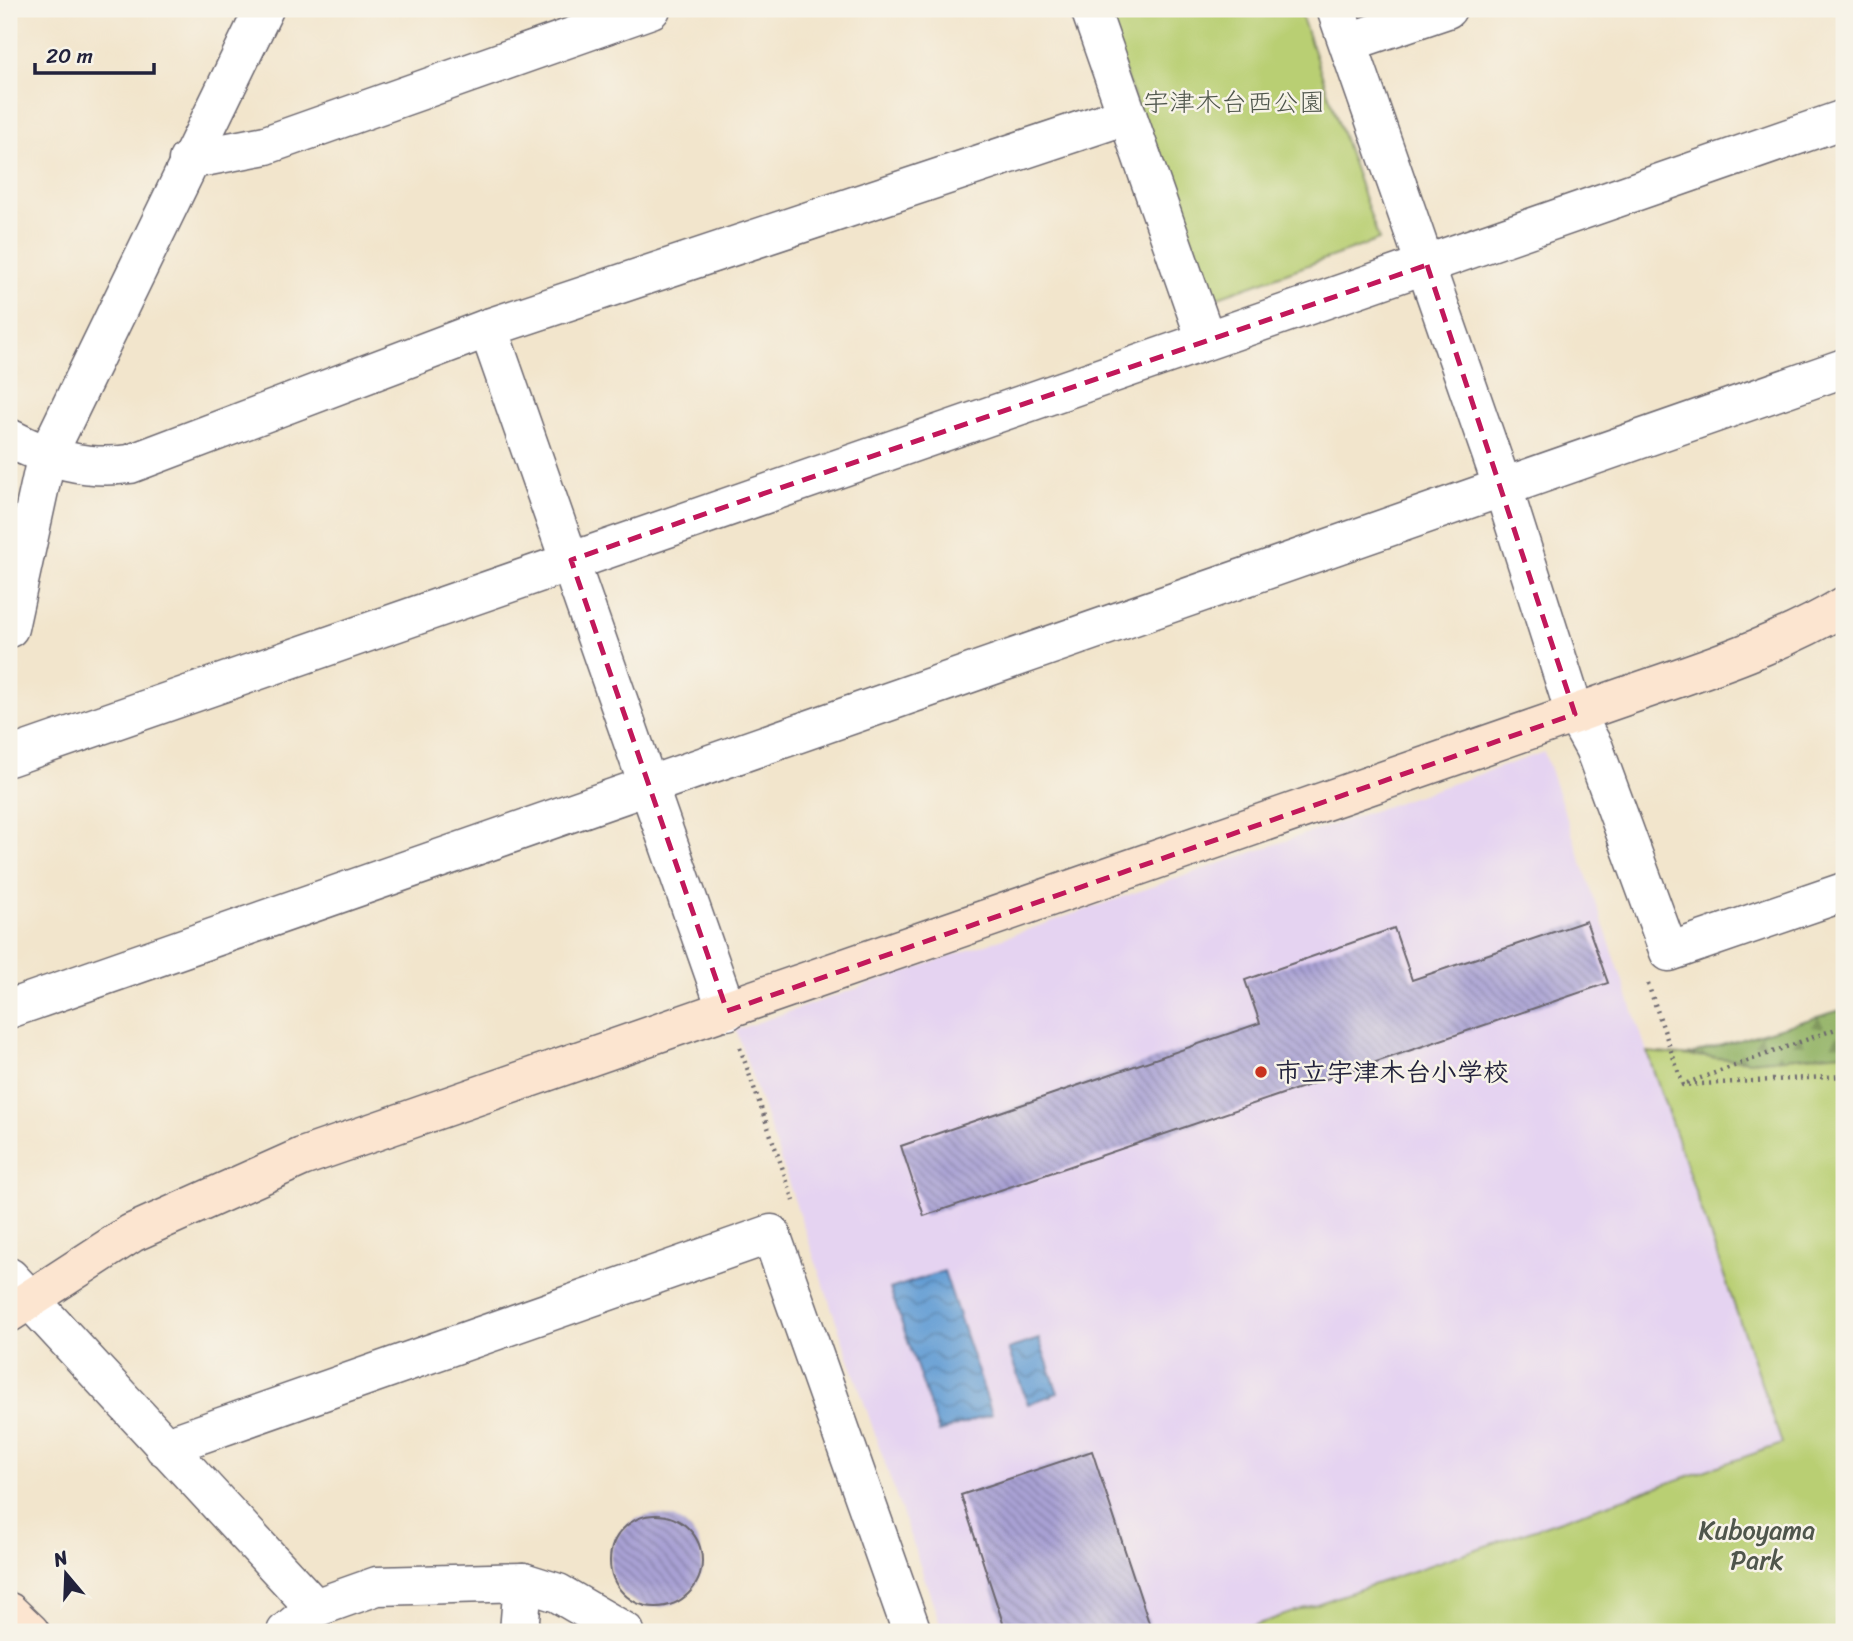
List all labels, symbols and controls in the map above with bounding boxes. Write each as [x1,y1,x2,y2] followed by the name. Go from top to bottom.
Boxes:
[35,32,154,76] scale bar
[46,37,93,75] text: 20 m
[1143,79,1325,125] park label: 宇津木台西公園
[1275,1049,1509,1095] place label: 市立宇津木台小学校
[1253,1064,1269,1080] marker: 市立宇津木台小学校
[1699,1507,1815,1583] park label: Kuboyama Park
[32,1540,102,1610] north arrow
[48,1540,73,1576] text: N

